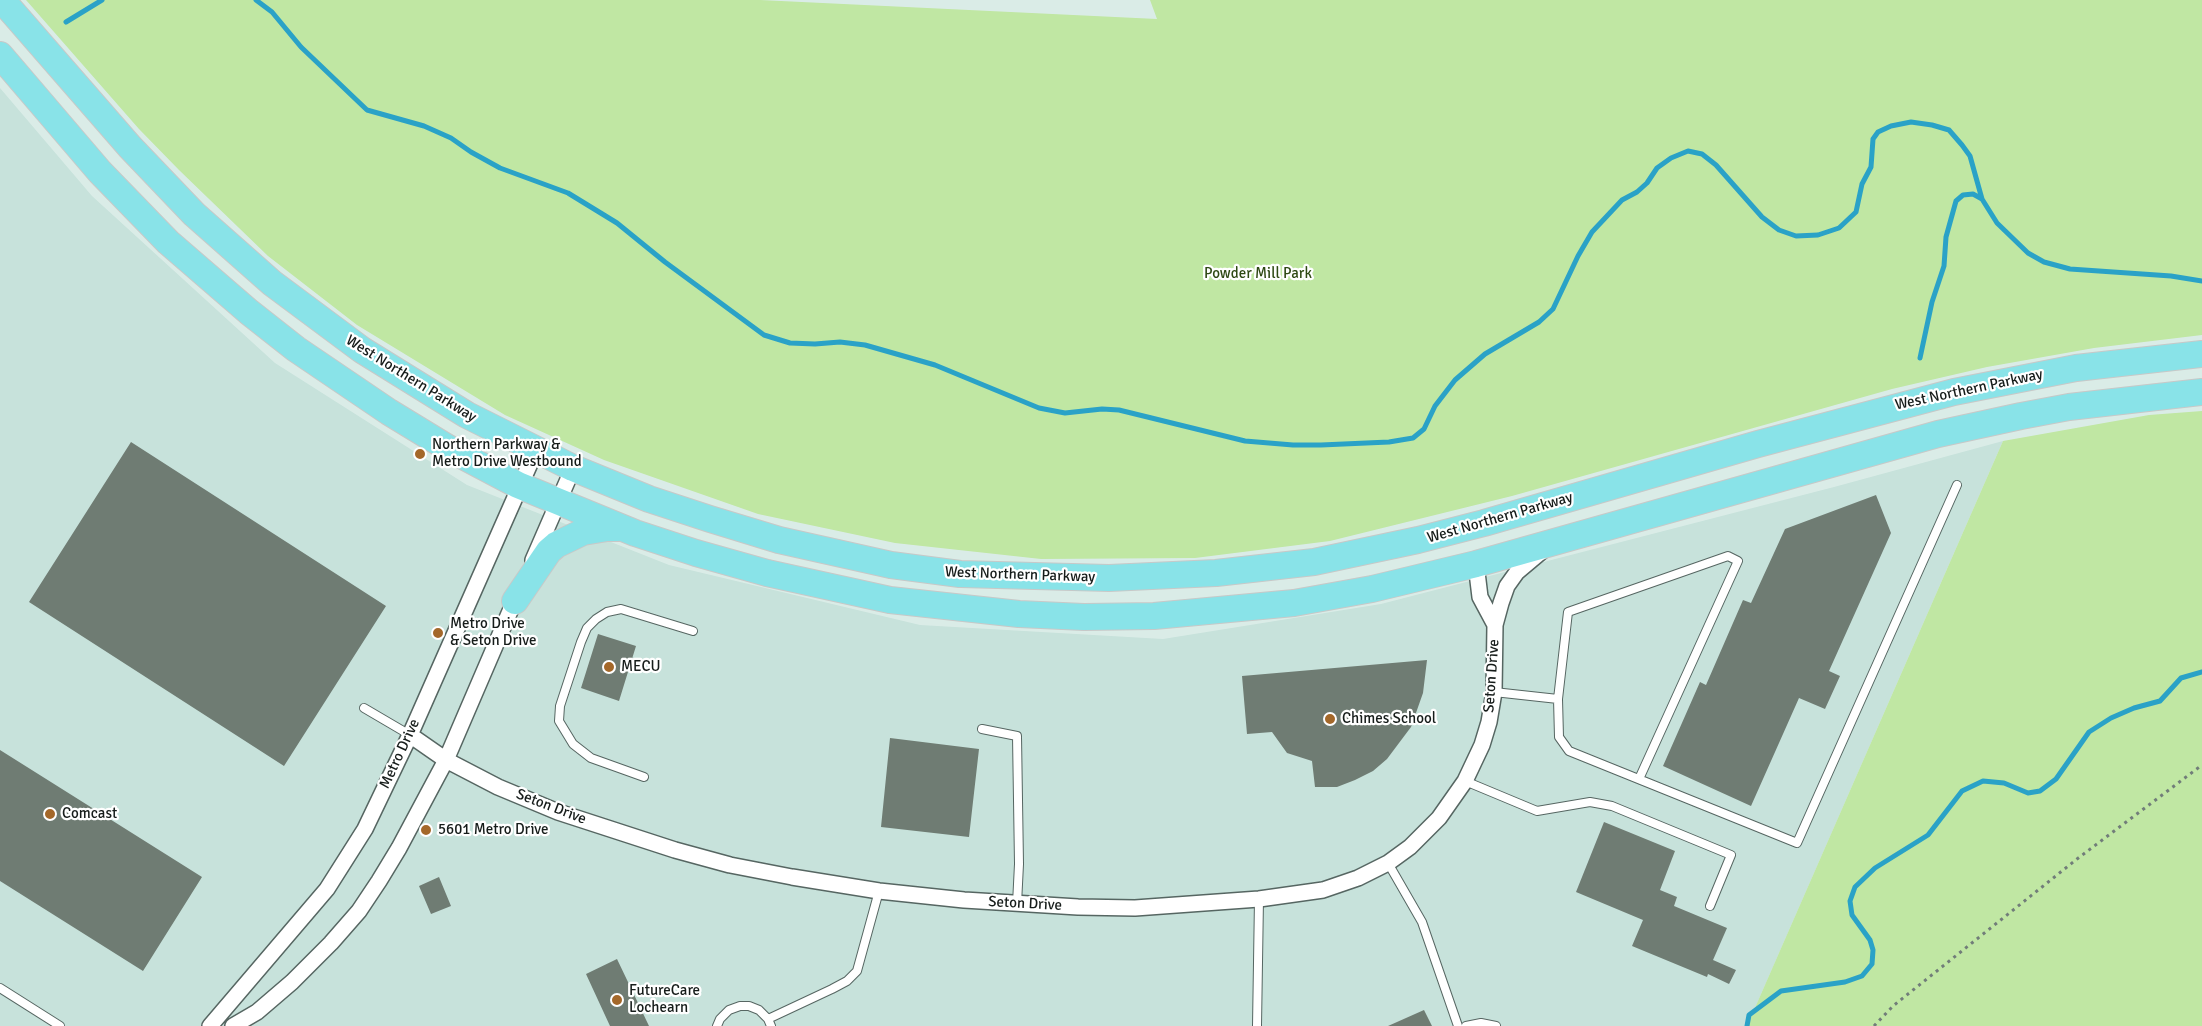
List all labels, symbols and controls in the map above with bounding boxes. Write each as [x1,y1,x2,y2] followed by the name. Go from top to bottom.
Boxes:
[1204,265,1312,283] park label: Powder Mill Park
[342,331,480,427] street label: West Northern Parkway
[1894,366,2044,414] street label: West Northern Parkway
[432,436,582,471] place label: Northern Parkway & Metro Drive Westbound
[413,447,427,461] marker: Northern Parkway & Metro Drive Westbound
[1425,489,1575,547] street label: West Northern Parkway
[944,563,1096,587] street label: West Northern Parkway
[450,615,536,650] place label: Metro Drive & Seton Drive
[431,626,445,640] marker: Metro Drive & Seton Drive
[1480,639,1504,713] street label: Seton Drive
[621,658,661,676] place label: MECU
[602,660,616,674] marker: MECU
[1342,710,1436,728] place label: Chimes School
[1323,712,1337,726] marker: Chimes School
[376,716,424,792] street label: Metro Drive
[513,785,589,829] street label: Seton Drive
[62,805,117,823] place label: Comcast
[43,807,57,821] marker: Comcast
[438,821,548,839] place label: 5601 Metro Drive
[419,823,433,837] marker: 5601 Metro Drive
[988,893,1062,915] street label: Seton Drive
[629,982,700,1017] place label: FutureCare Lochearn
[610,993,624,1007] marker: FutureCare Lochearn

